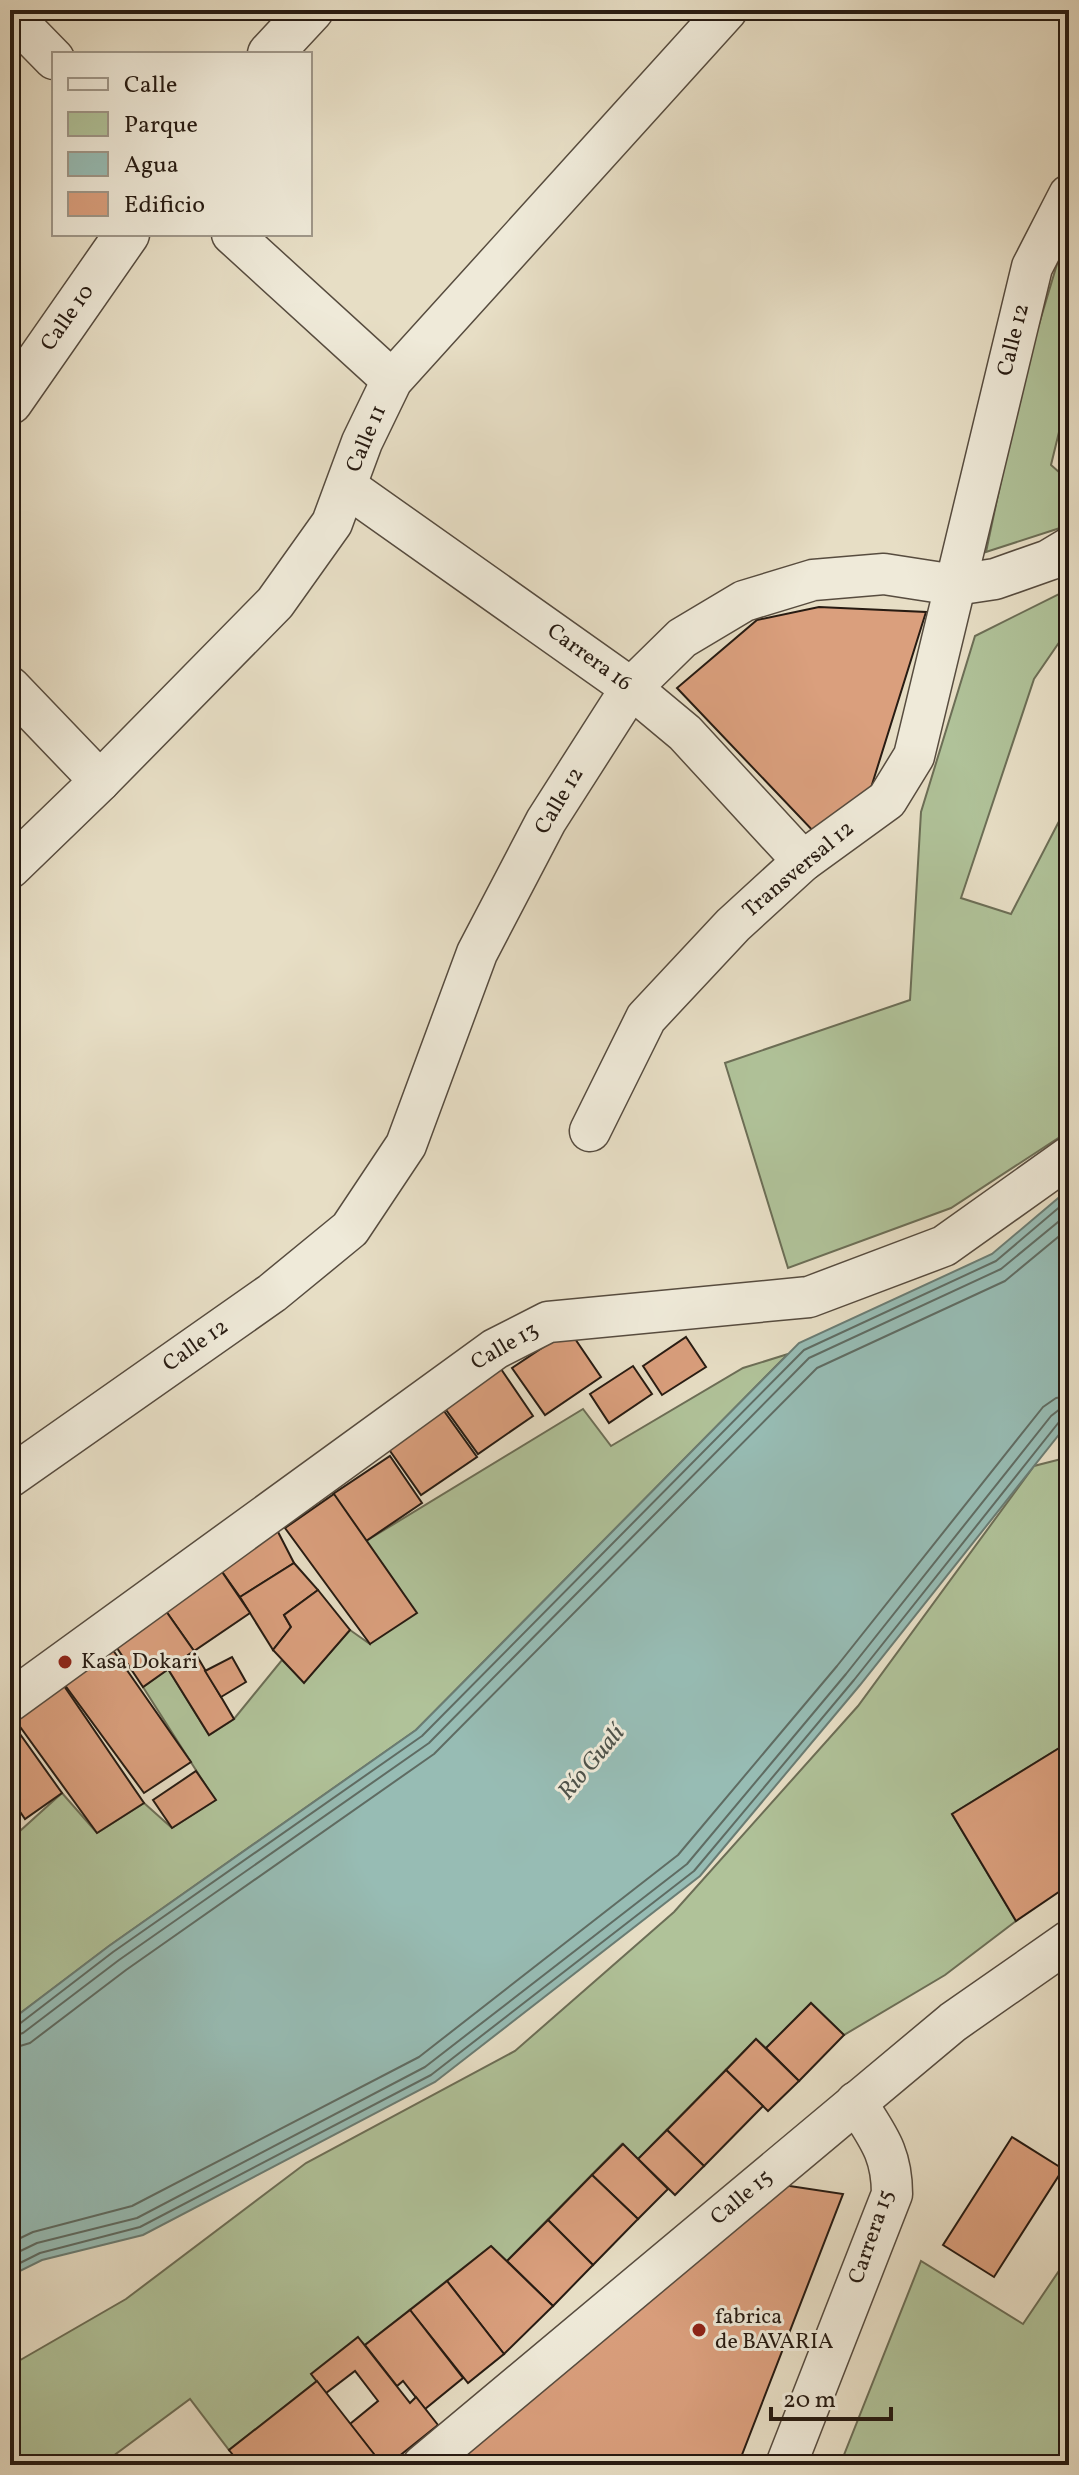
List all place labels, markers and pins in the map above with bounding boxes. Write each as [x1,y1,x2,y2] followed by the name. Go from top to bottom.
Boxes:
[81,1647,198,1678] place label: Kasa Dokari
[56,1653,74,1671] marker: Kasa Dokari
[715,2302,833,2358] place label: fabrica de BAVARIA
[690,2321,708,2339] marker: fabrica de BAVARIA

